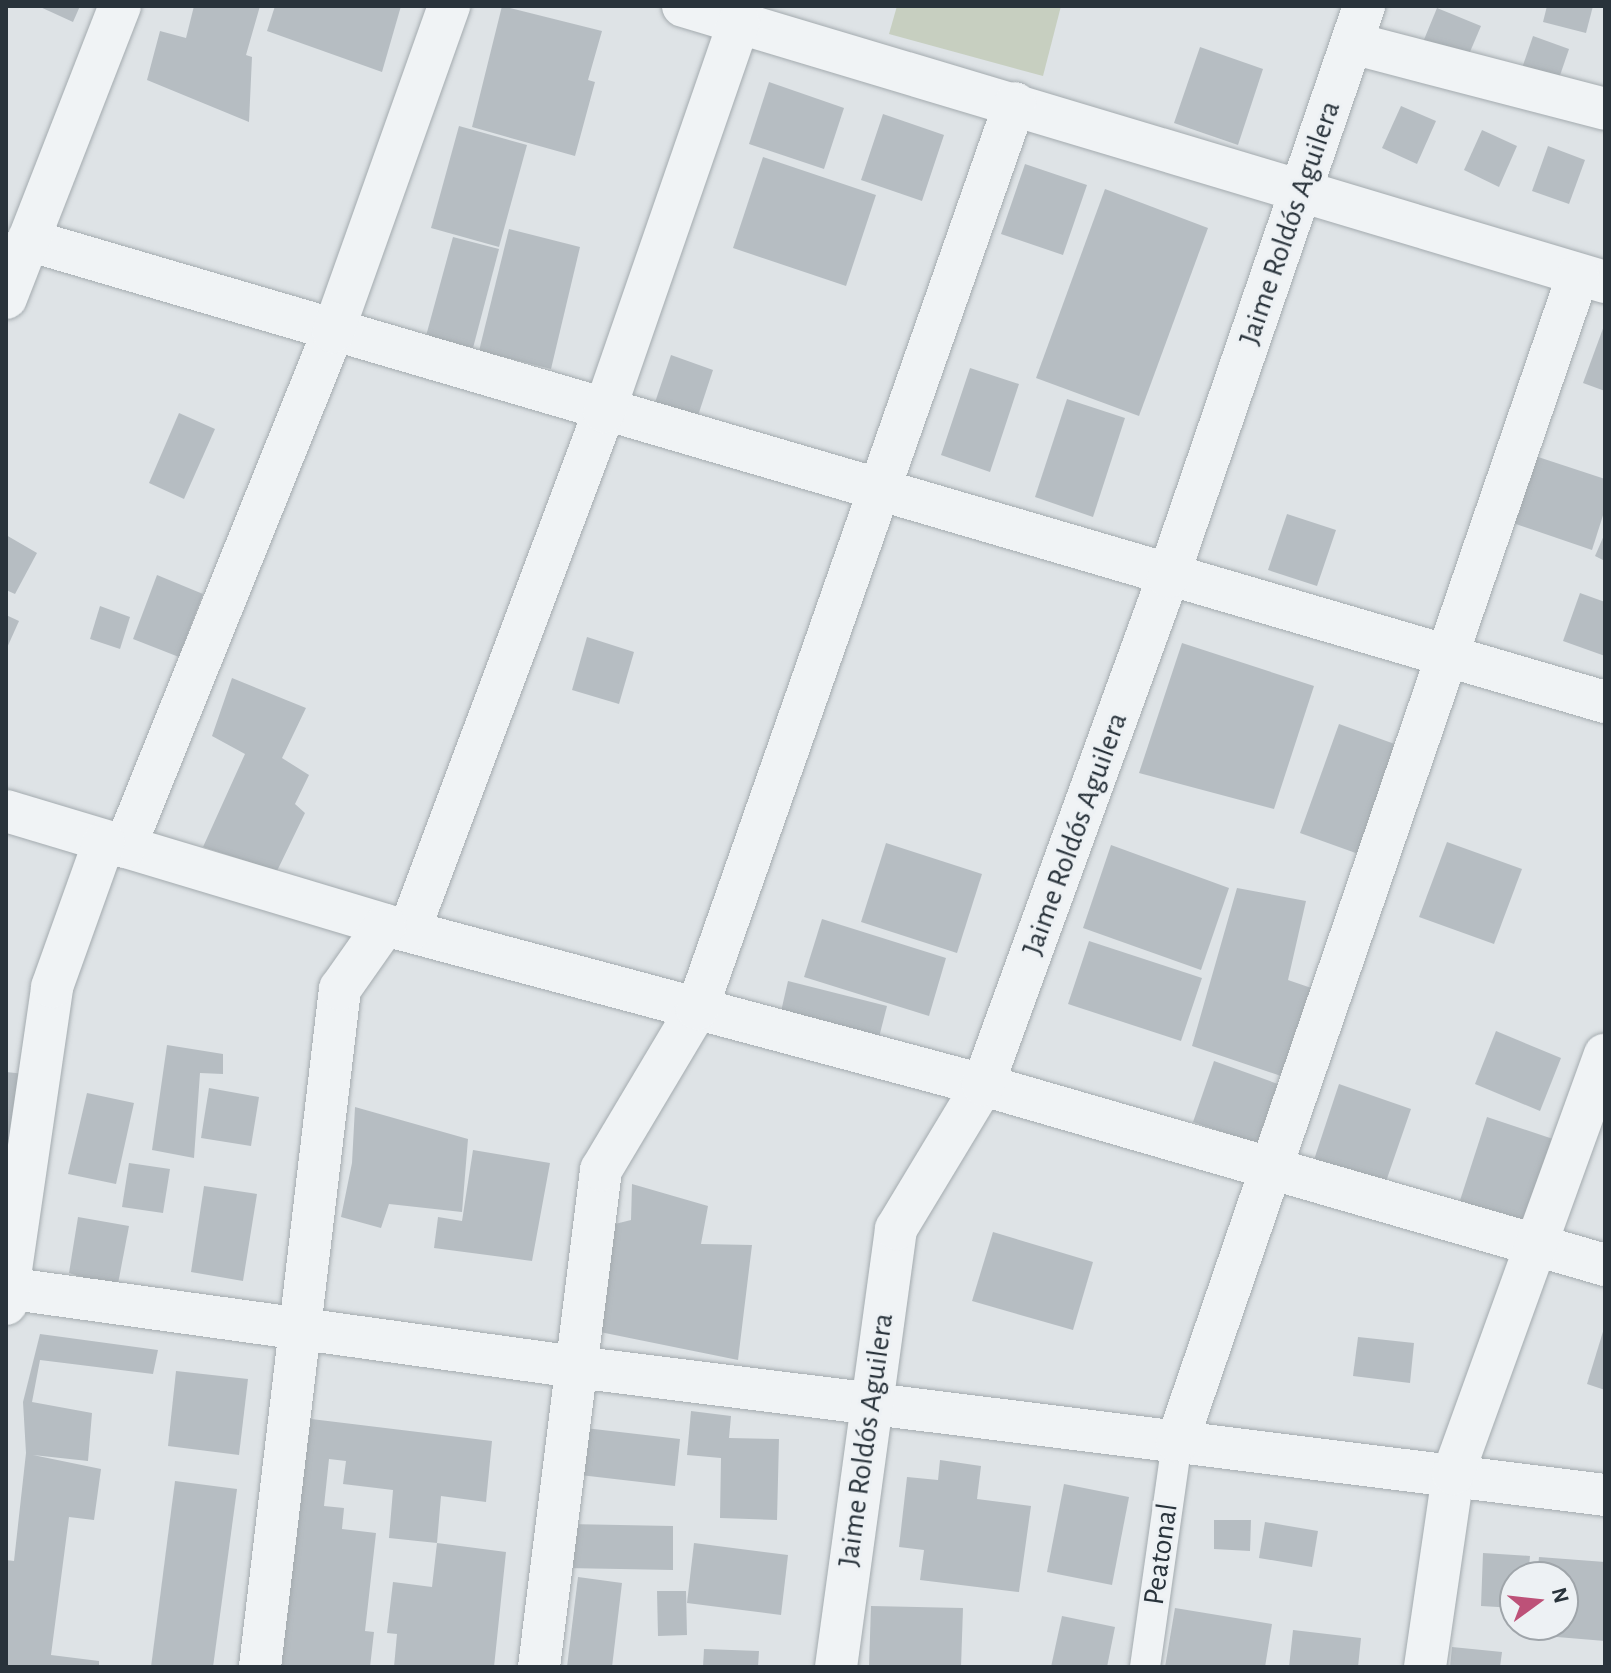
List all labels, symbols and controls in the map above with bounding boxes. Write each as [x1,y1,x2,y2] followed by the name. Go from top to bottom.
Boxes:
[1231,96,1349,350] street label: Jaime Roldós Aguilera
[1014,708,1136,960] street label: Jaime Roldós Aguilera
[830,1311,902,1569] street label: Jaime Roldós Aguilera
[1136,1501,1186,1607] street label: Peatonal
[1499,1561,1579,1641] north arrow
[1548,1585,1573,1606] text: N

